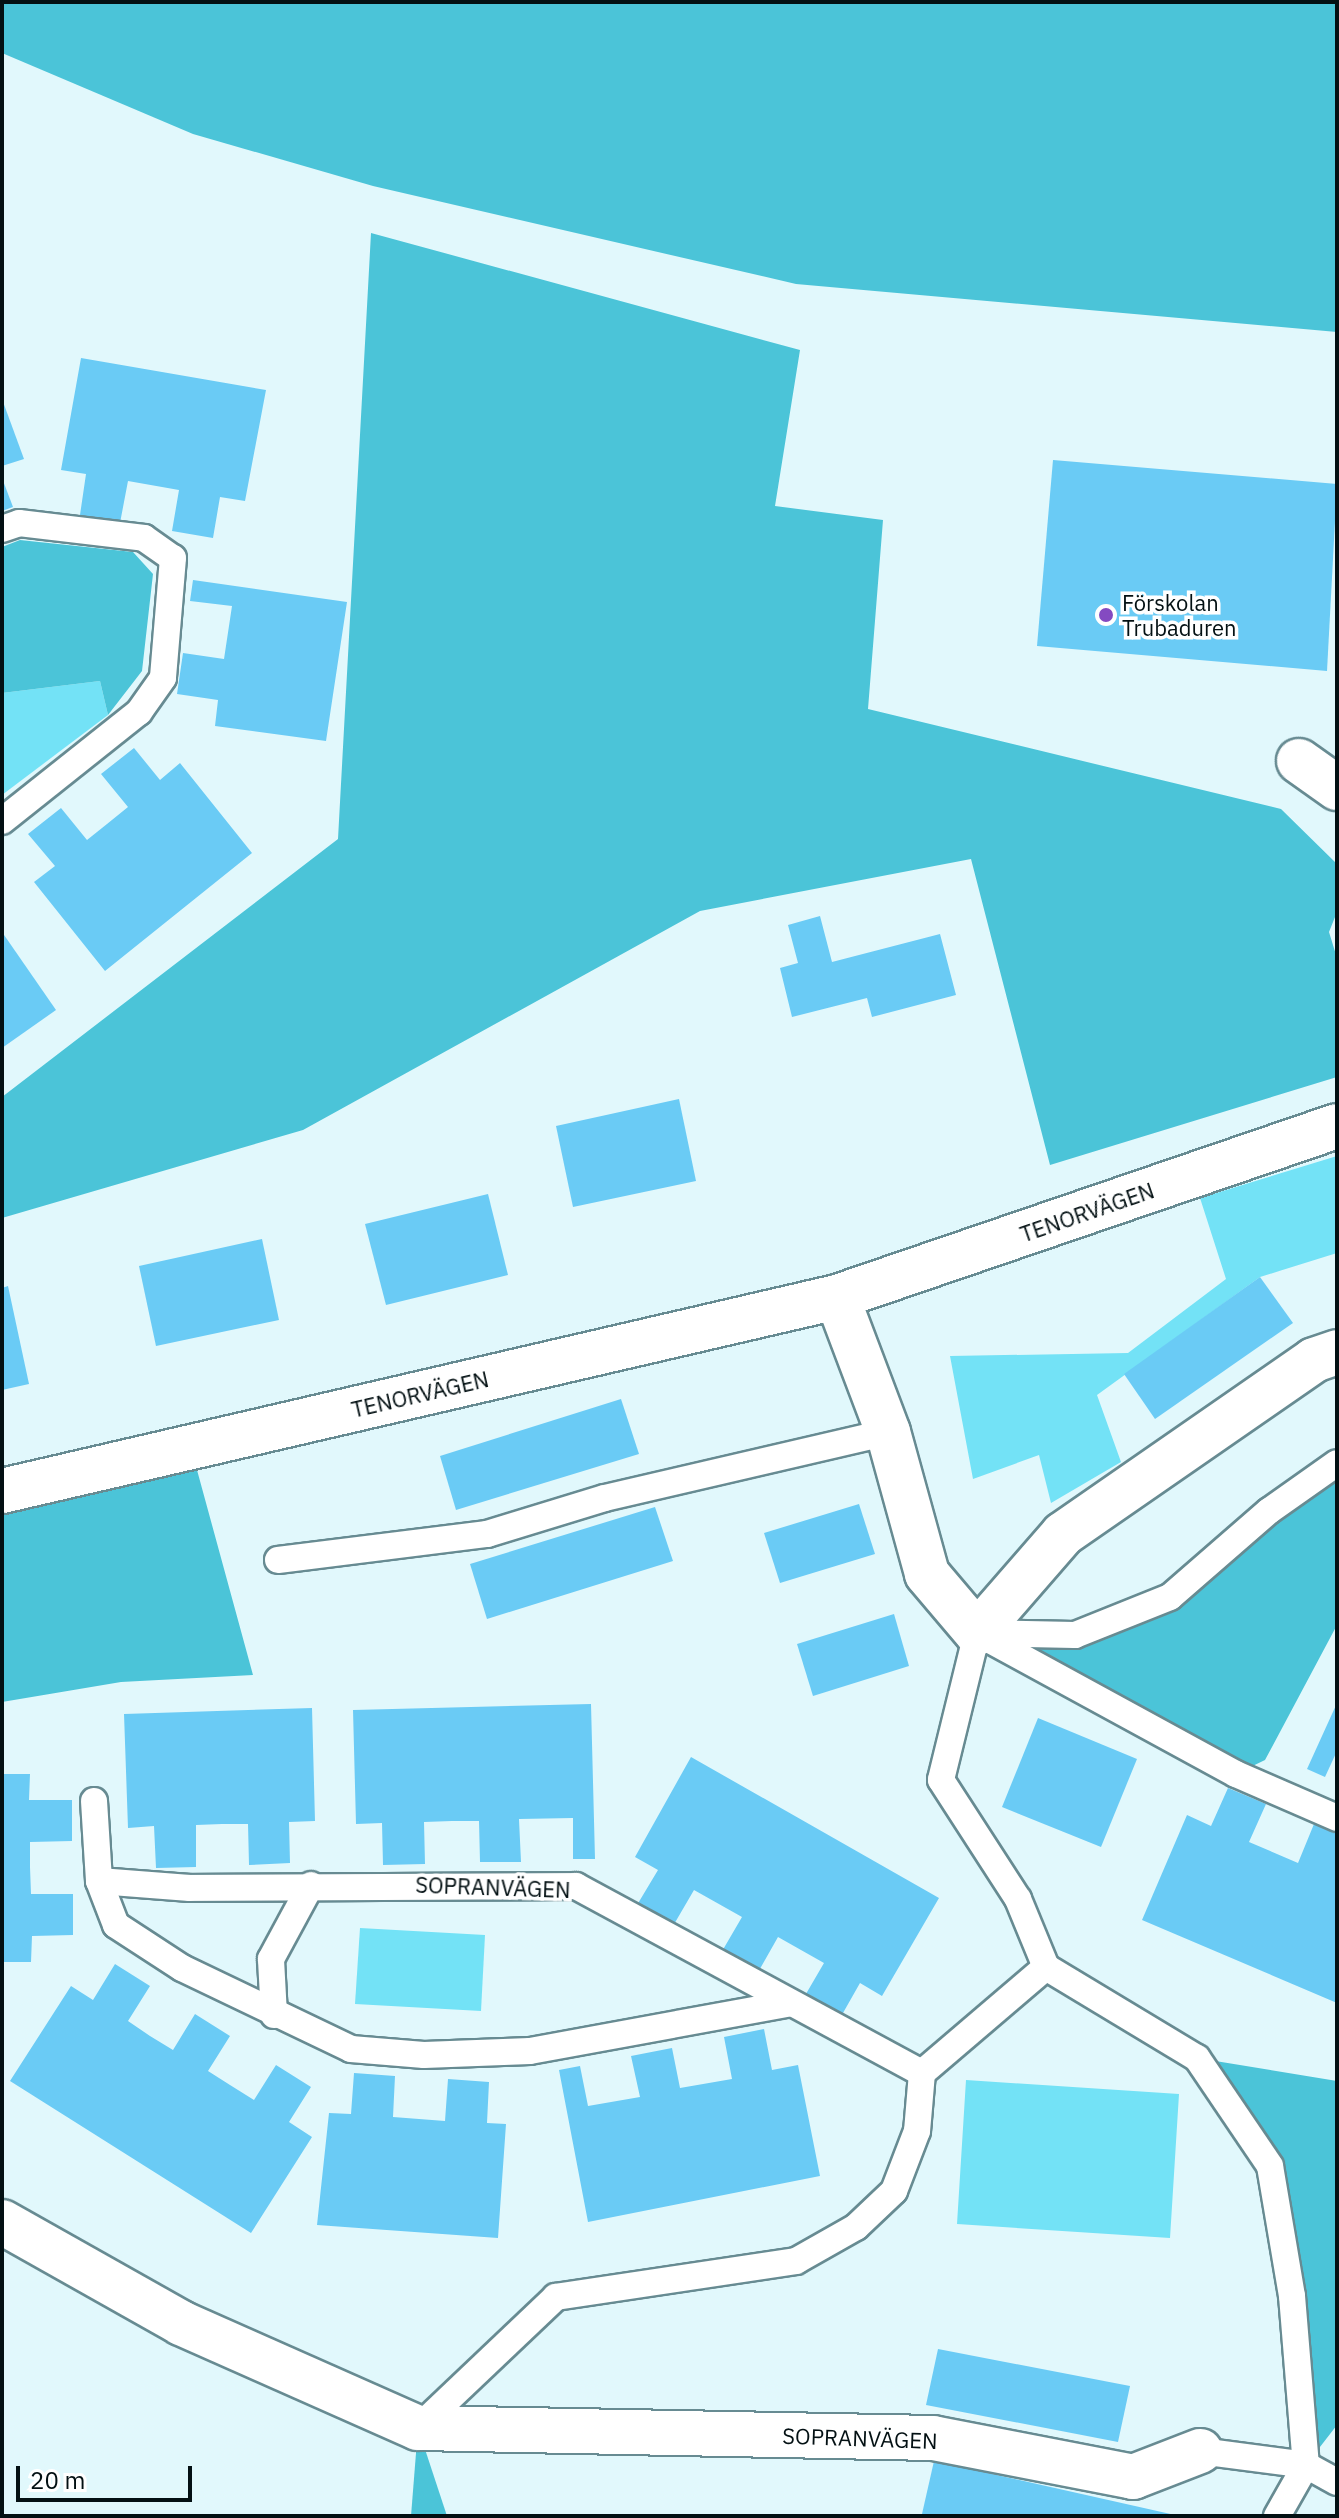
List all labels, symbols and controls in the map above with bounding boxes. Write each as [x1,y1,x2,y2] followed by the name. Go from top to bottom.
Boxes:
[1122,589,1236,640] place label: Förskolan Trubaduren
[1097,606,1115,624] marker: Förskolan Trubaduren
[1017,1177,1157,1247] street label: TENORVÄGEN
[349,1365,491,1423] street label: TENORVÄGEN
[415,1871,571,1903] street label: SOPRANVÄGEN
[782,2422,938,2454] street label: SOPRANVÄGEN
[20,2450,196,2500] scale bar
[30,2464,85,2496] text: 20 m

